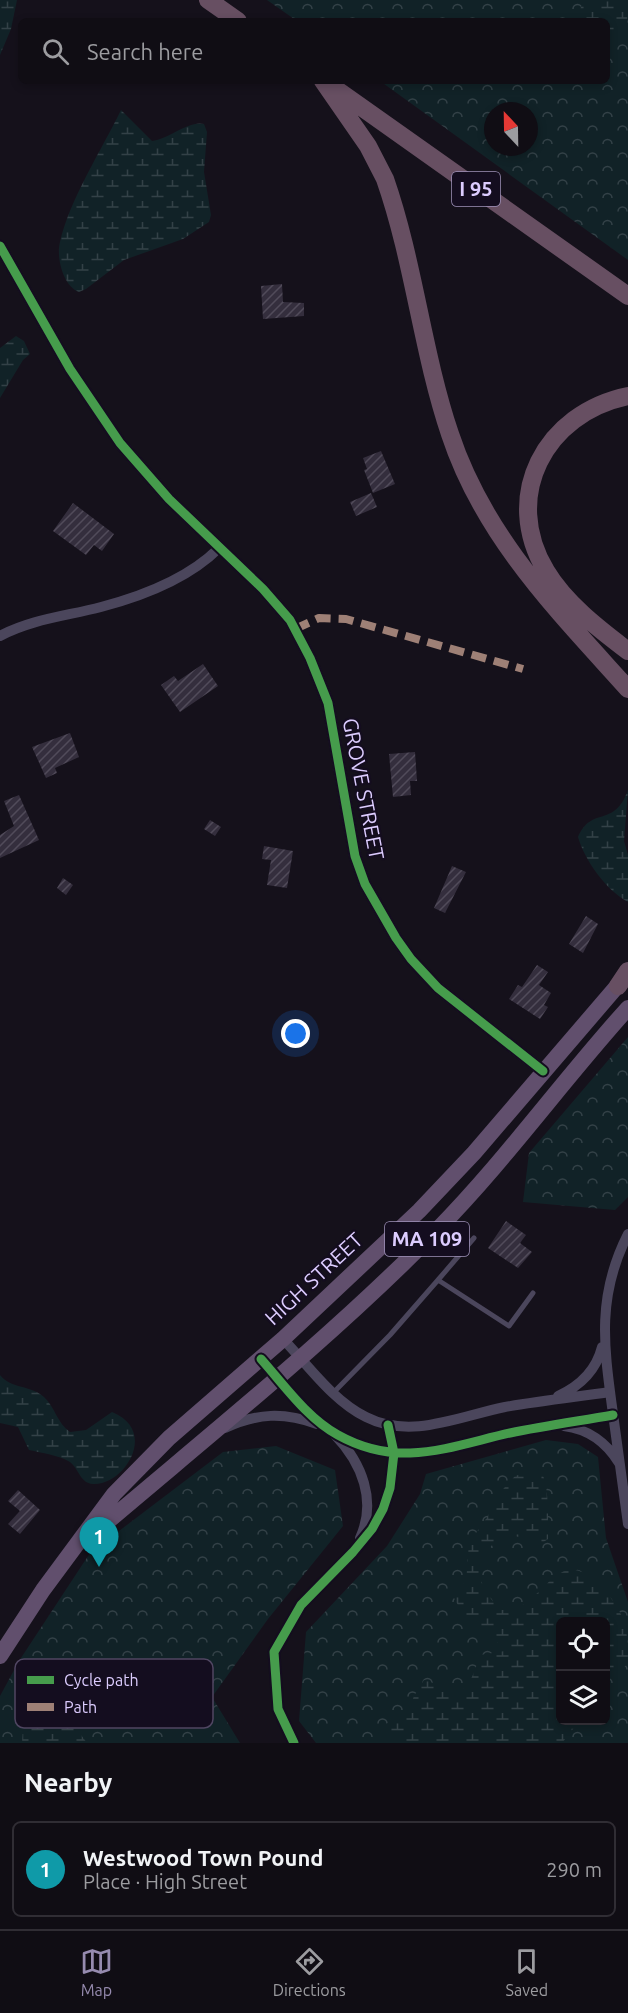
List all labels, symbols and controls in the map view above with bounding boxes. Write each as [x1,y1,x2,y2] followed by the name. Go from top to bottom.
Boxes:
[18,18,610,84] search box
[39,35,72,68] icon: search
[87,39,203,64] text: Search here
[484,102,538,156] north arrow
[452,172,500,206] road number: I 95
[338,716,390,862] street label: GROVE STREET
[281,1019,310,1048] your location
[385,1222,469,1256] road number: MA 109
[260,1227,367,1329] street label: HIGH STREET
[80,1518,118,1567] pin: 1
[556,1617,610,1725] map controls
[556,1617,610,1671] button: locate
[15,1659,213,1728] legend
[64,1671,139,1689] text: Cycle path
[556,1671,610,1725] button: layers
[64,1698,97,1716] text: Path
[24,1768,112,1797] text: Nearby
[83,1845,324,1870] text: Westwood Town Pound
[40,1858,51,1881] text: 1
[546,1858,602,1881] text: 290 m
[83,1870,247,1893] text: Place · High Street
[80,1945,113,1999] tab: Map
[273,1945,346,1999] tab: Directions
[506,1945,548,1999] tab: Saved

